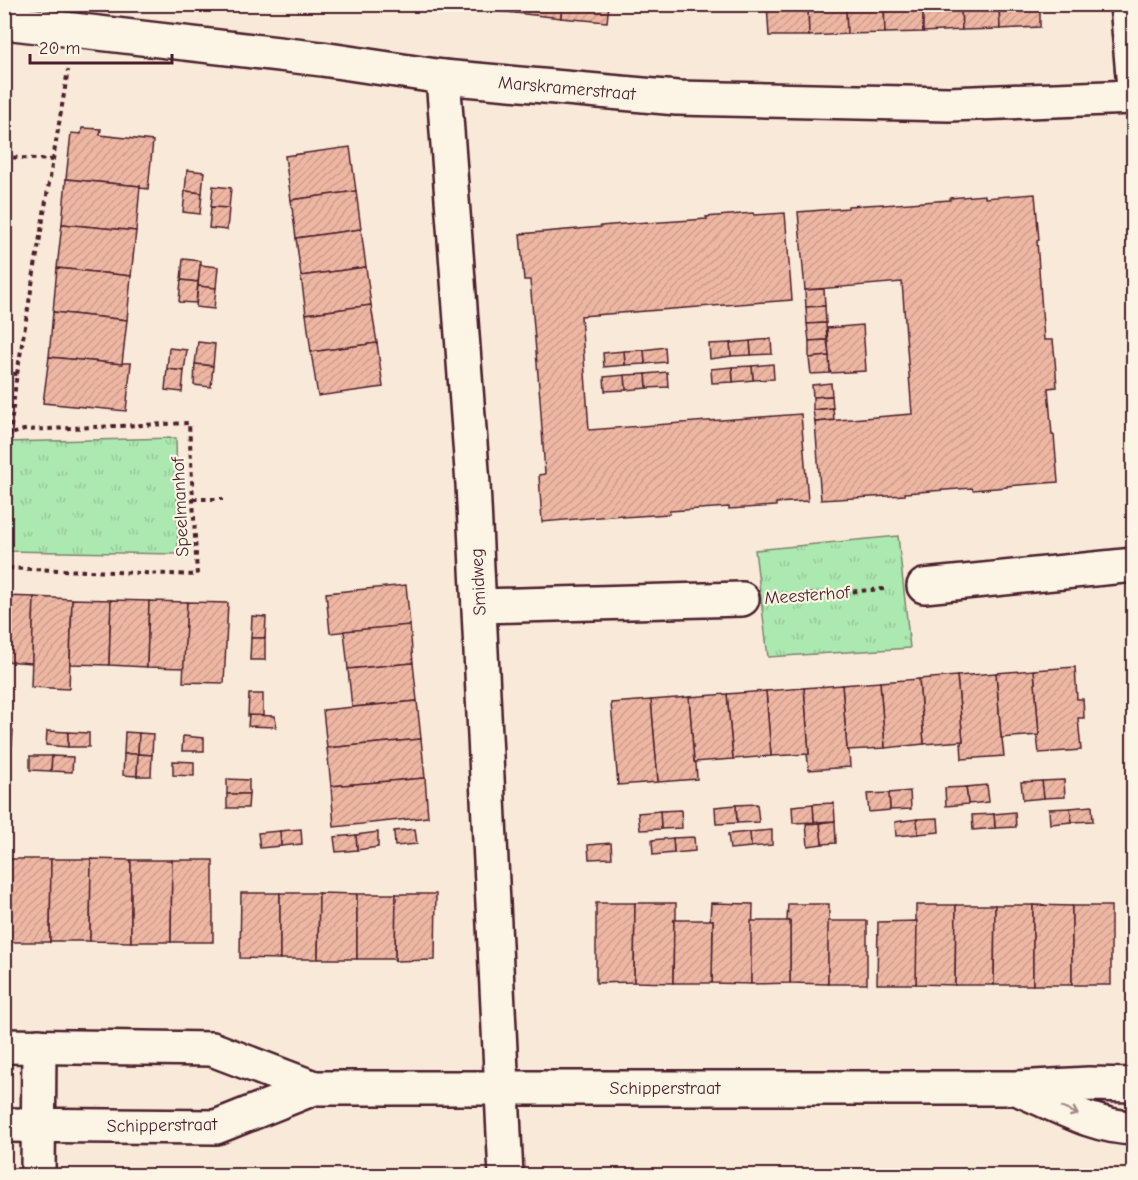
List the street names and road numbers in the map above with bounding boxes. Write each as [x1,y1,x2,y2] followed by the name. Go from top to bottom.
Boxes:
[497,72,637,105] street label: Marskramerstraat
[167,456,194,557] street label: Speelmanhof
[466,548,491,616] street label: Smidweg
[764,582,851,609] street label: Meesterhof
[610,1078,721,1099] street label: Schipperstraat
[106,1114,218,1137] street label: Schipperstraat

